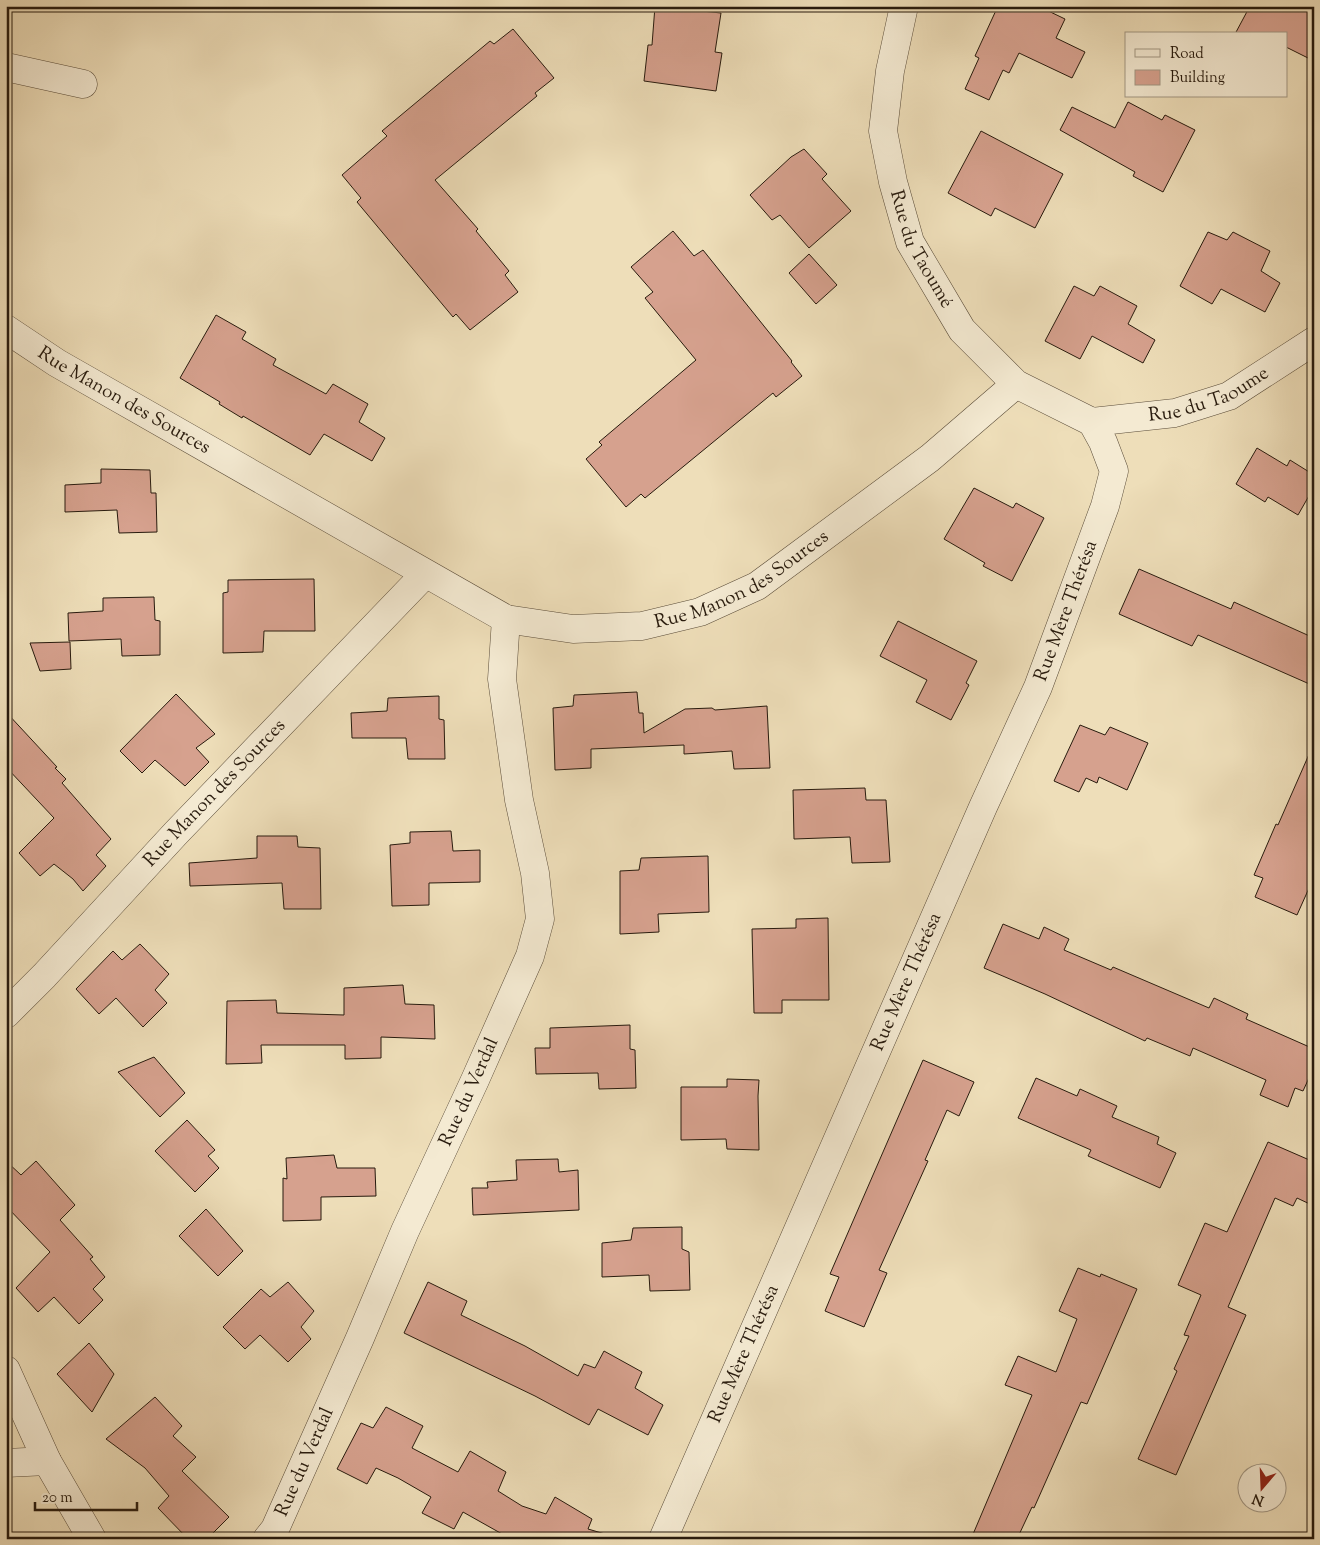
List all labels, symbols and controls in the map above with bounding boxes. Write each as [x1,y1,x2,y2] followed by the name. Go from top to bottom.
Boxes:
[1125,32,1288,98] legend
[1170,44,1204,65] text: Road
[1170,68,1225,89] text: Building
[882,187,960,314] street label: Rue du Taoumé
[32,340,215,461] street label: Rue Manon des Sources
[1147,360,1274,429] street label: Rue du Taoume
[652,524,835,636] street label: Rue Manon des Sources
[1028,536,1105,685] street label: Rue Mère Thérésa
[137,713,292,873] street label: Rue Manon des Sources
[864,908,949,1055] street label: Rue Mère Thérésa
[433,1033,506,1151] street label: Rue du Verdal
[702,1280,786,1427] street label: Rue Mère Thérésa
[269,1403,341,1521] street label: Rue du Verdal
[1238,1462,1288,1512] north arrow
[35,1480,138,1512] scale bar
[1250,1487,1267,1510] text: N
[42,1488,73,1509] text: 20 m

